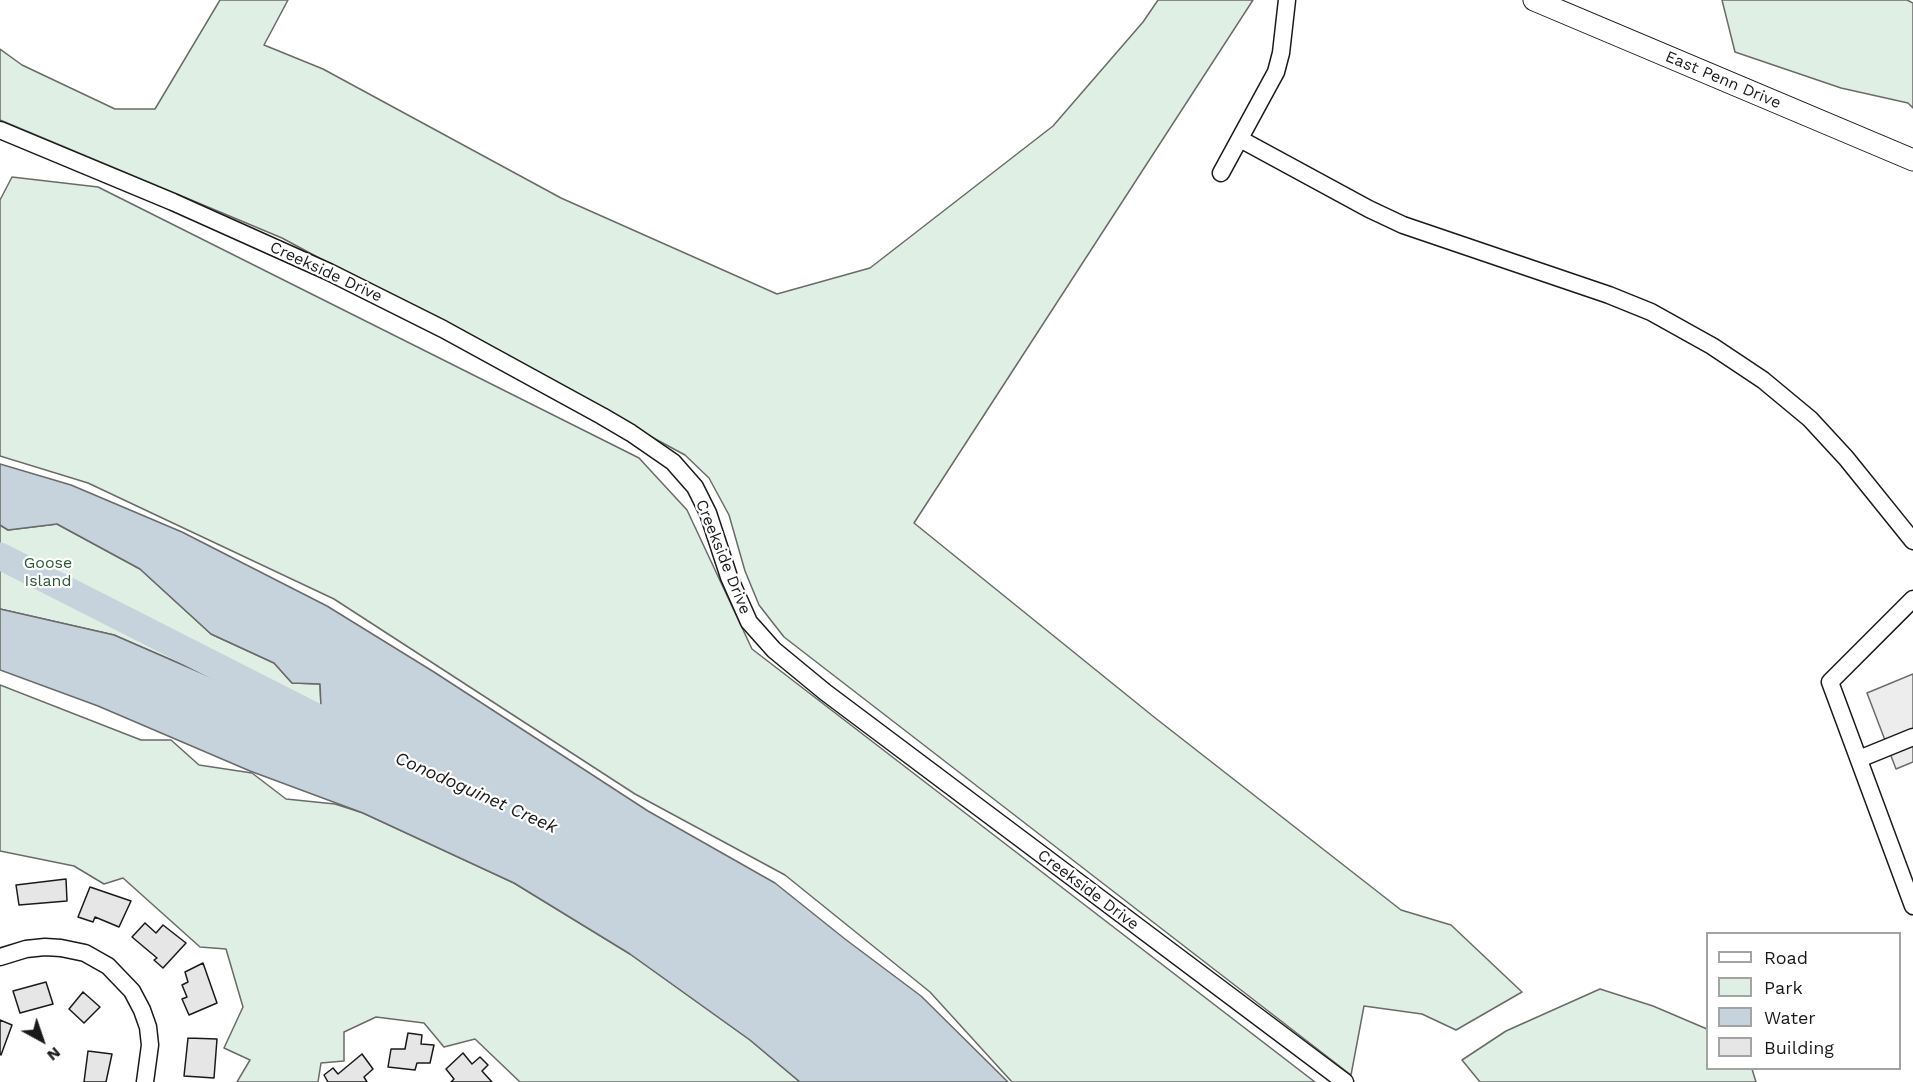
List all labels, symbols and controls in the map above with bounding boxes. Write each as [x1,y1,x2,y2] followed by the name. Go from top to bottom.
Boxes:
[1662,47,1784,113] street label: East Penn Drive
[267,238,385,306] street label: Creekside Drive
[691,497,755,617] street label: Creekside Drive
[24,553,72,591] park label: Goose Island
[391,747,561,839] water label: Conodoguinet Creek
[1034,846,1142,934] street label: Creekside Drive
[1706,932,1901,1070] legend
[1764,947,1808,968] text: Road
[1764,977,1803,998] text: Park
[1764,1007,1816,1028] text: Water
[12,1010,72,1070] north arrow
[1764,1037,1834,1058] text: Building
[43,1043,65,1065] text: N

